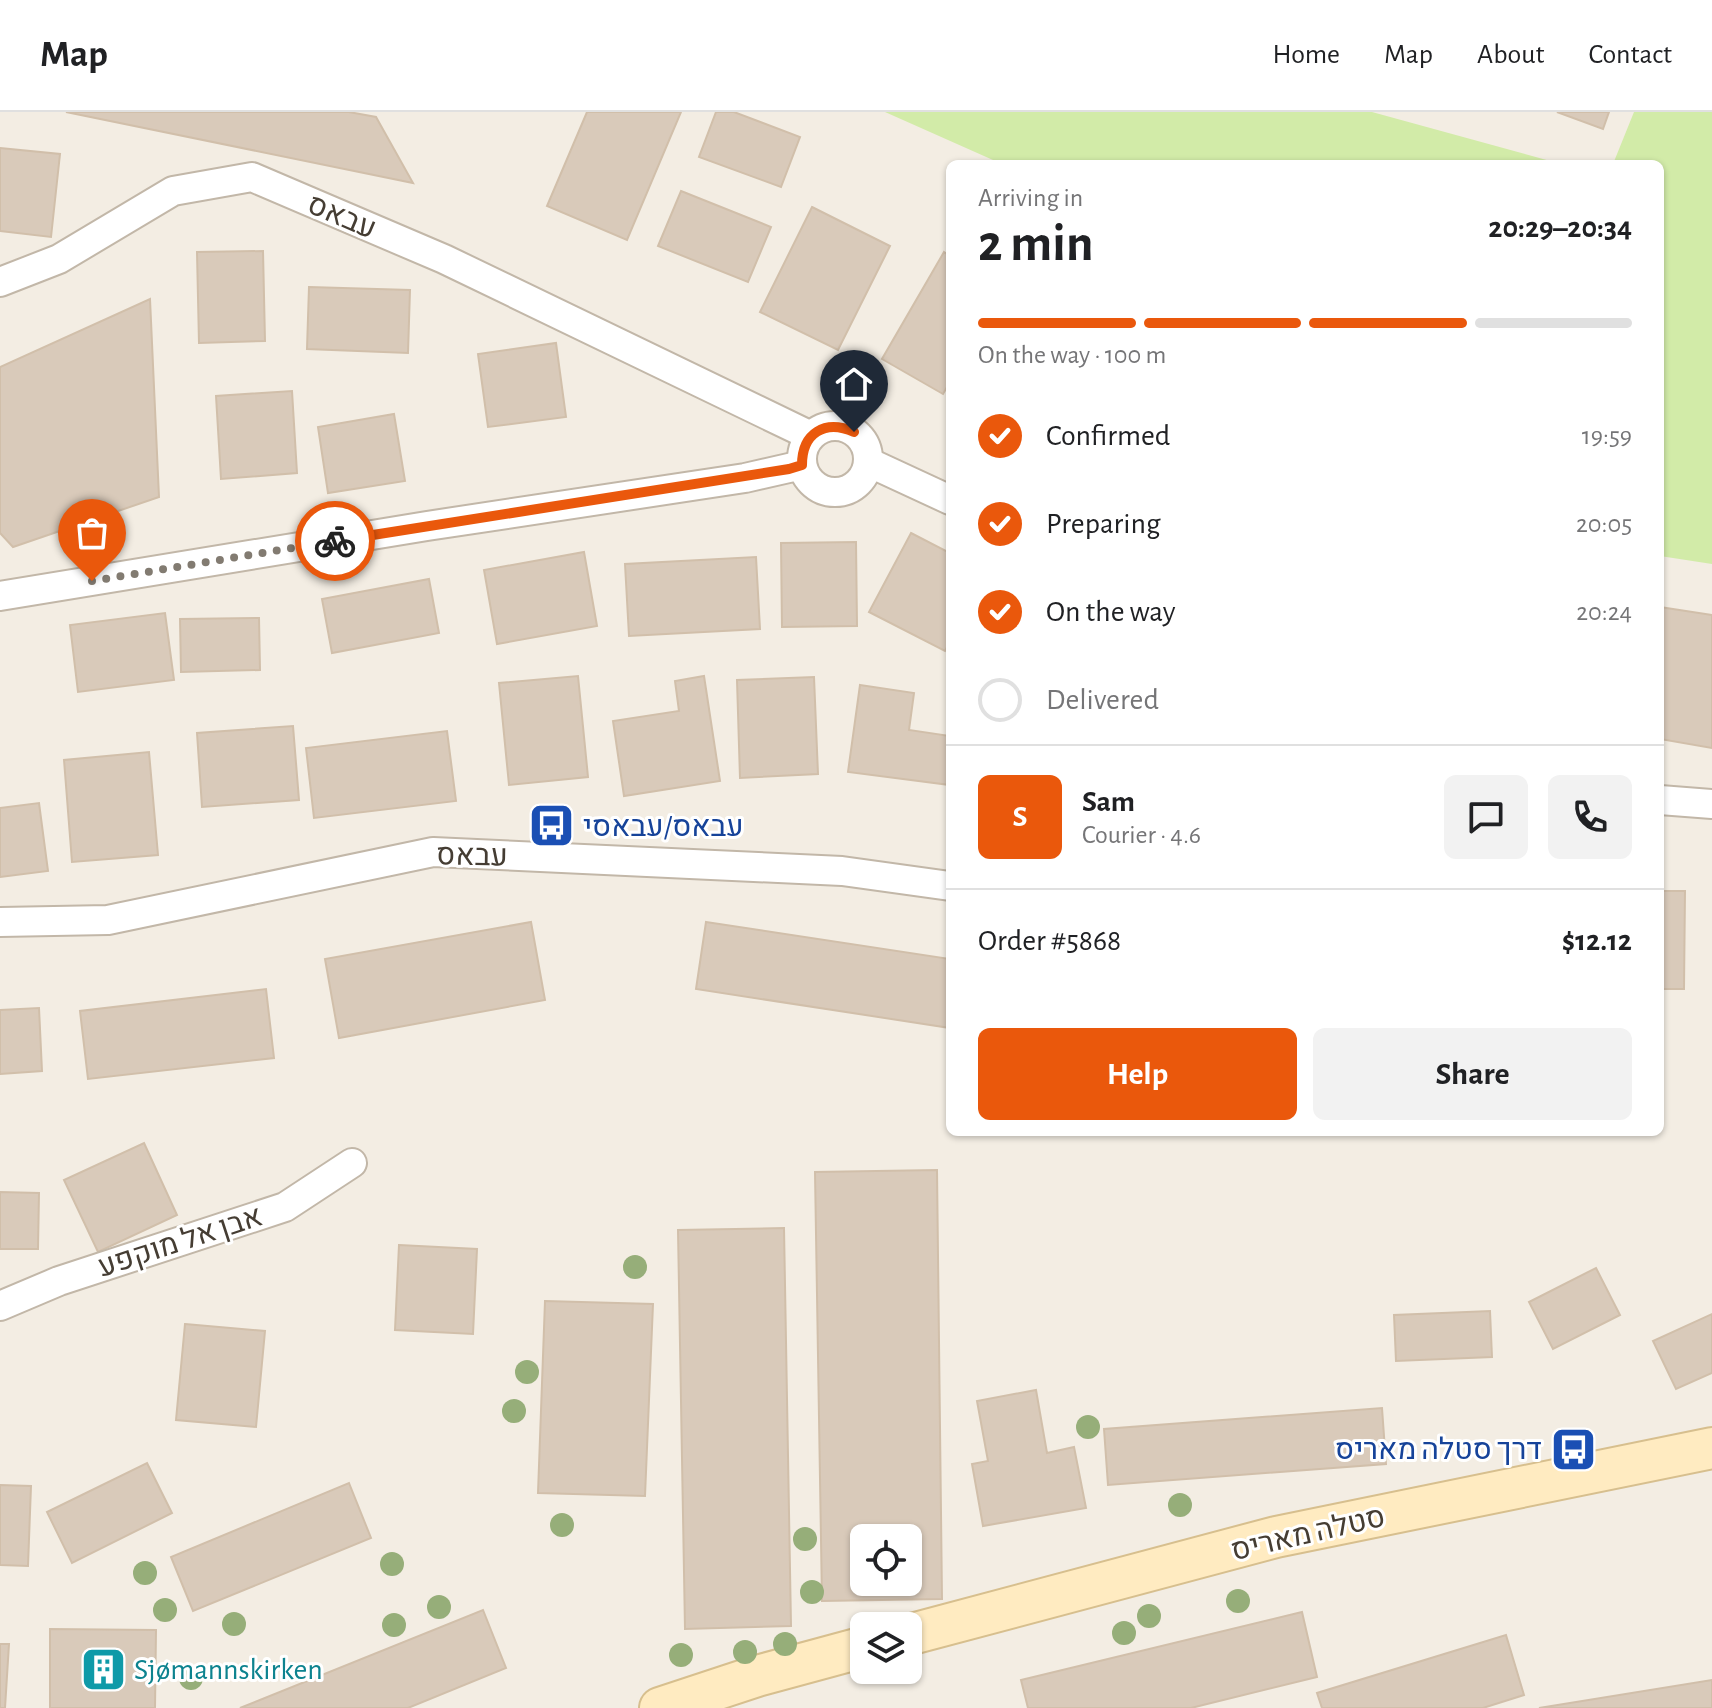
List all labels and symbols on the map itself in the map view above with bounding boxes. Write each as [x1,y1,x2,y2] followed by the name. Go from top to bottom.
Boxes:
[303,189,380,245] street label: עבאס
[820,350,888,432] pin
[58,499,126,581] pin
[295,501,375,581] courier
[528,802,576,850] bus stop icon: עבאס/עבאסי
[583,812,744,842] place label: עבאס/עבאסי
[436,840,508,872] street label: עבאס
[94,1201,266,1283] street label: אבן אל מוקפע
[1549,1425,1597,1473] bus stop icon: דרך סטלה מאריס
[1335,1435,1542,1465] place label: דרך סטלה מאריס
[1228,1502,1388,1566] street label: סטלה מאריס
[79,1645,127,1693] building icon: Sjømannskirken
[134,1655,323,1685] place label: Sjømannskirken

